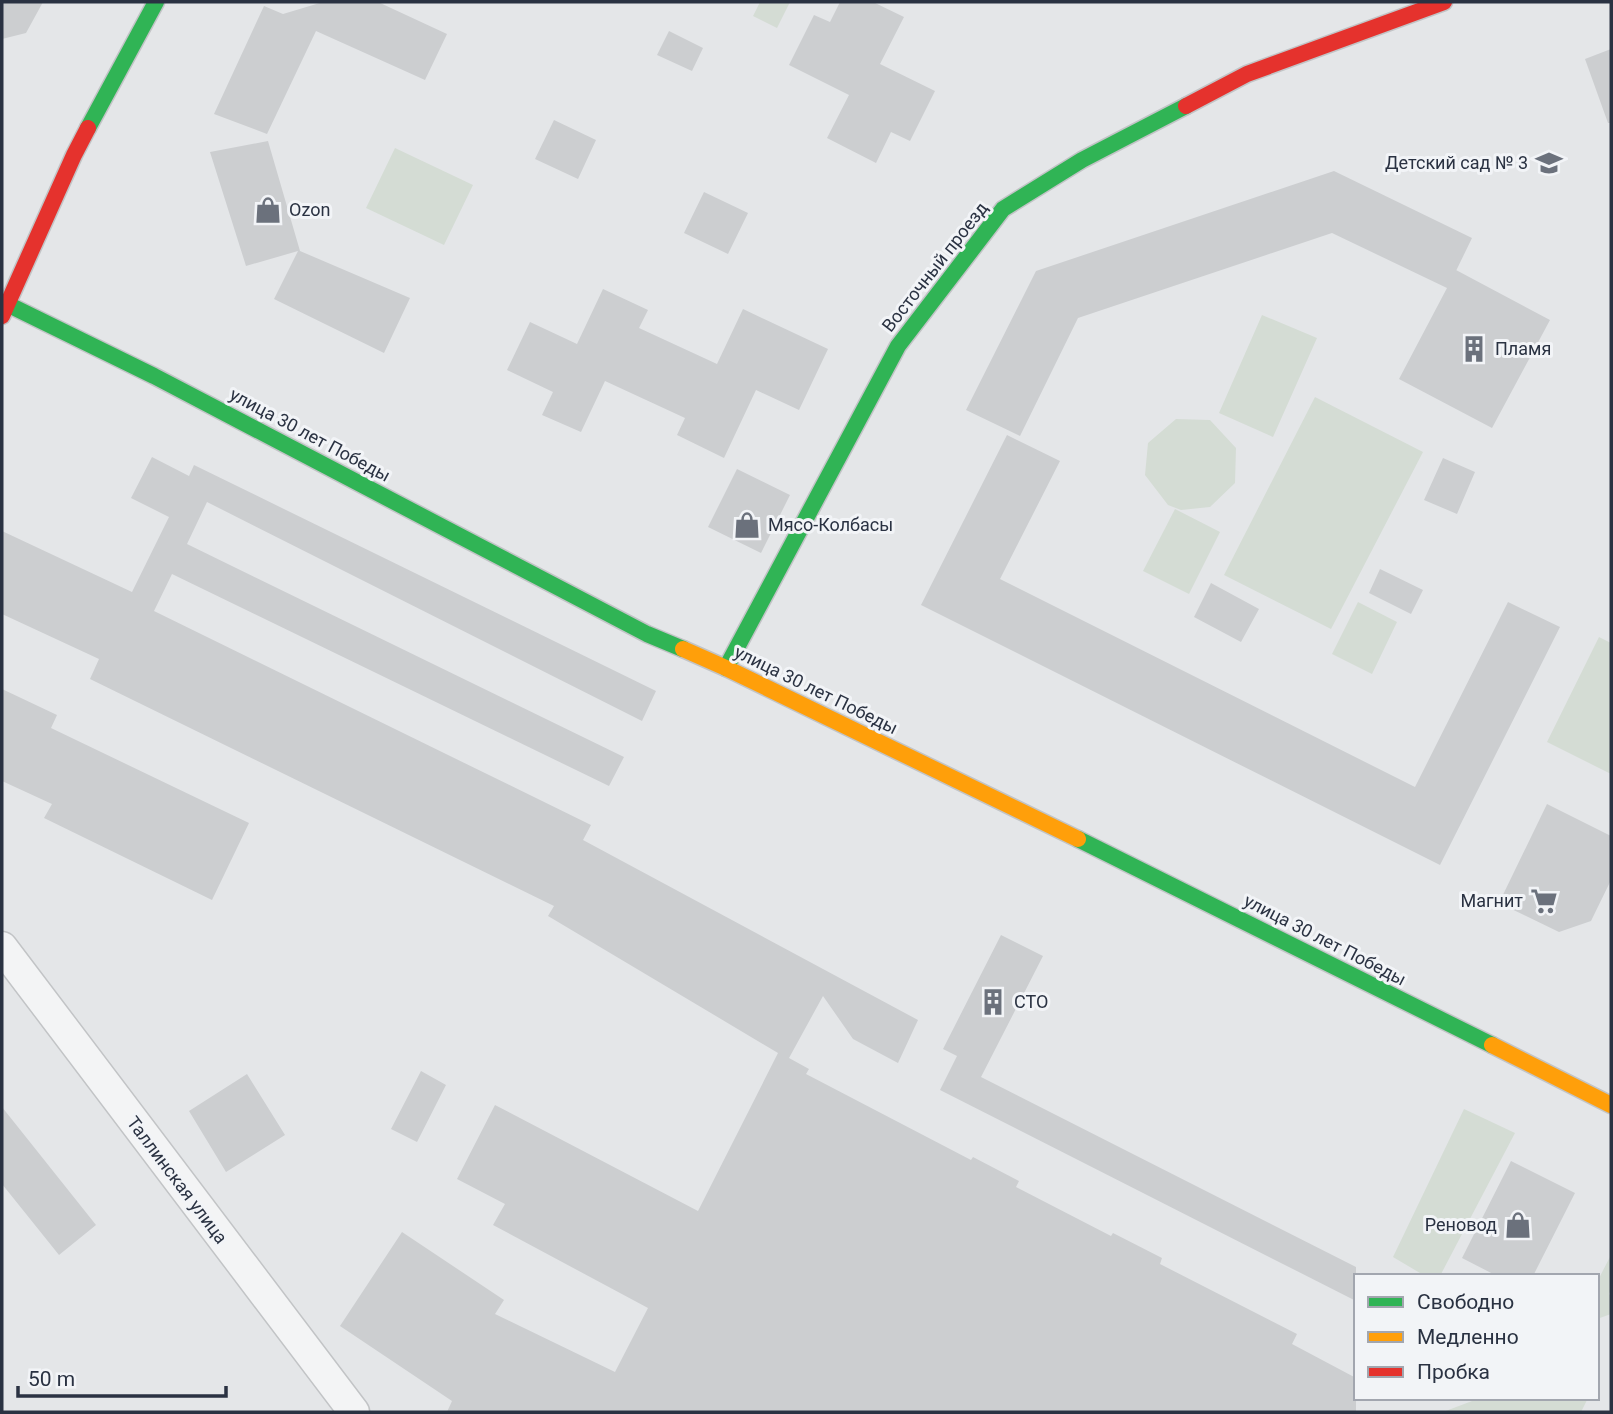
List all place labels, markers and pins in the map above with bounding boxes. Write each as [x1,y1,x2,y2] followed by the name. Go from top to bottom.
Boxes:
[1534,148,1564,178] school or university icon: Детский сад № 3
[1385,152,1528,173] place label: Детский сад № 3
[253,195,283,225] shop icon: Ozon
[289,199,330,220] place label: Ozon
[1459,334,1489,364] building icon: Пламя
[1495,338,1551,359] place label: Пламя
[732,510,762,540] shop icon: Мясо-Колбасы
[768,514,893,535] place label: Мясо-Колбасы
[1529,886,1559,916] supermarket icon: Магнит
[1461,890,1523,911] place label: Магнит
[978,987,1008,1017] building icon: СТО
[1014,991,1048,1012] place label: СТО
[1503,1210,1533,1240] shop icon: Реновод
[1425,1214,1497,1235] place label: Реновод

